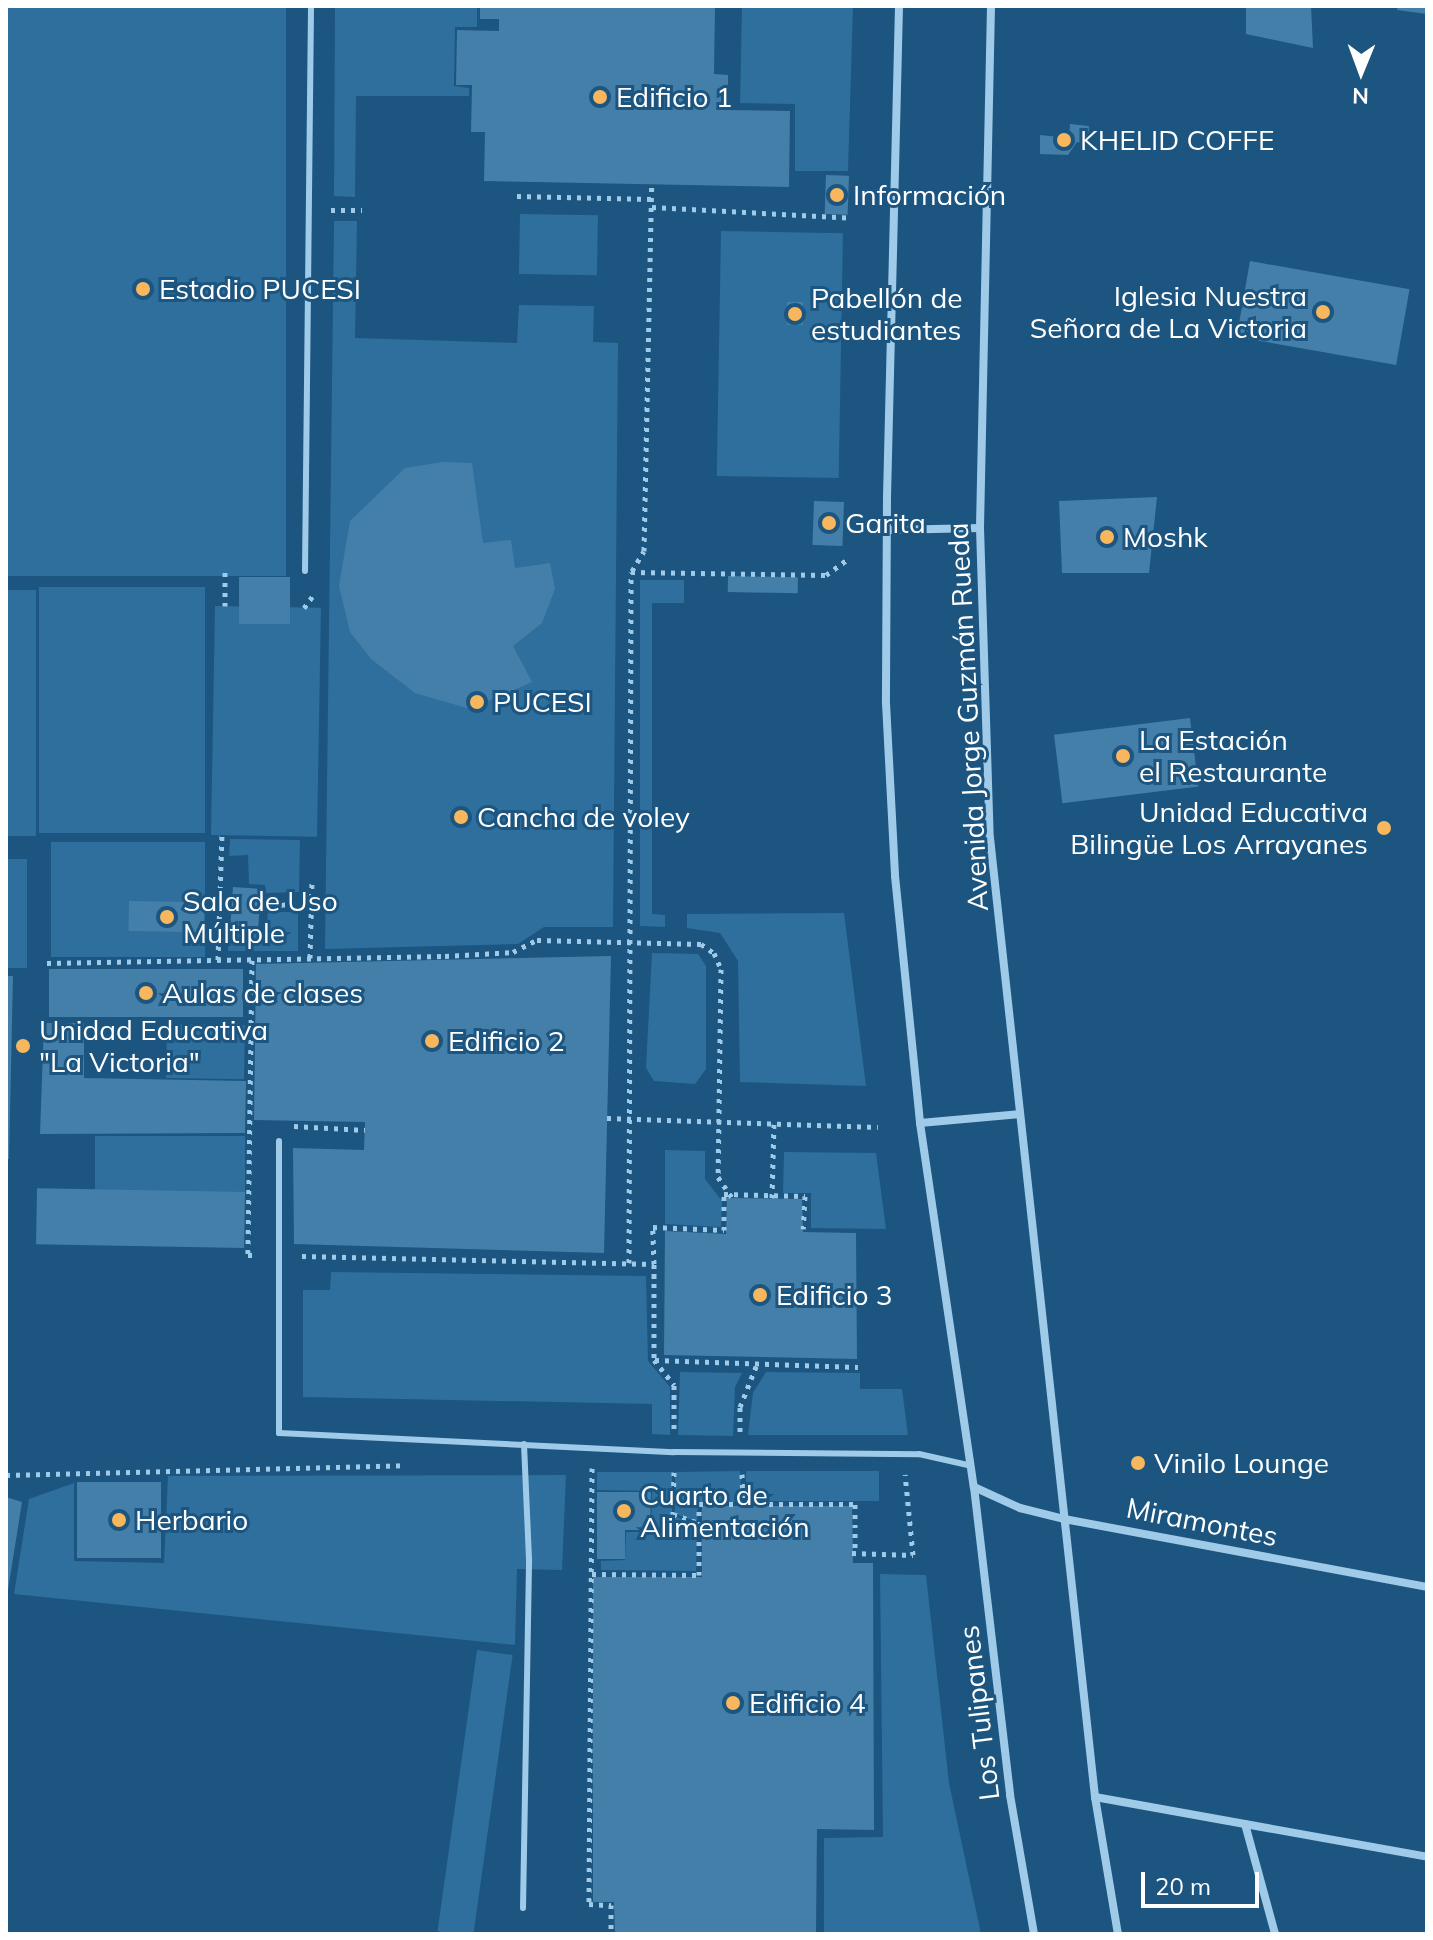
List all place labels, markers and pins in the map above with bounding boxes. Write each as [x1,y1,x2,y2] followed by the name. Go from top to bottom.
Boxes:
[616,80,733,114] place label: Edificio 1
[591,88,609,106] marker: Edificio 1
[1080,123,1275,157] place label: KHELID COFFE
[1055,131,1073,149] marker: KHELID COFFE
[853,178,1006,212] place label: Información
[828,186,846,204] marker: Información
[159,272,361,306] place label: Estadio PUCESI
[1030,279,1307,345] place label: Iglesia Nuestra Señora de La Victoria
[134,280,152,298] marker: Estadio PUCESI
[811,281,962,347] place label: Pabellón de estudiantes
[1314,303,1332,321] marker: Iglesia Nuestra Señora de La Victoria
[786,305,804,323] marker: Pabellón de estudiantes
[845,506,926,540] place label: Garita
[820,514,838,532] marker: Garita
[1123,520,1208,554] place label: Moshk
[1098,528,1116,546] marker: Moshk
[493,685,592,719] place label: PUCESI
[468,693,486,711] marker: PUCESI
[1139,723,1327,789] place label: La Estación el Restaurante
[1114,747,1132,765] marker: La Estación el Restaurante
[1070,795,1368,861] place label: Unidad Educativa Bilingüe Los Arrayanes
[477,800,690,834] place label: Cancha de voley
[452,808,470,826] marker: Cancha de voley
[1375,819,1393,837] marker: Unidad Educativa Bilingüe Los Arrayanes
[183,884,338,950] place label: Sala de Uso Múltiple
[158,908,176,926] marker: Sala de Uso Múltiple
[162,976,363,1010] place label: Aulas de clases
[137,984,155,1002] marker: Aulas de clases
[39,1013,268,1079] place label: Unidad Educativa "La Victoria"
[448,1024,565,1058] place label: Edificio 2
[423,1032,441,1050] marker: Edificio 2
[14,1037,32,1055] marker: Unidad Educativa "La Victoria"
[776,1278,893,1312] place label: Edificio 3
[751,1286,769,1304] marker: Edificio 3
[1154,1446,1329,1480] place label: Vinilo Lounge
[1129,1454,1147,1472] marker: Vinilo Lounge
[640,1478,810,1544] place label: Cuarto de Alimentación
[615,1502,633,1520] marker: Cuarto de Alimentación
[135,1503,248,1537] place label: Herbario
[110,1511,128,1529] marker: Herbario
[749,1686,866,1720] place label: Edificio 4
[724,1694,742,1712] marker: Edificio 4

